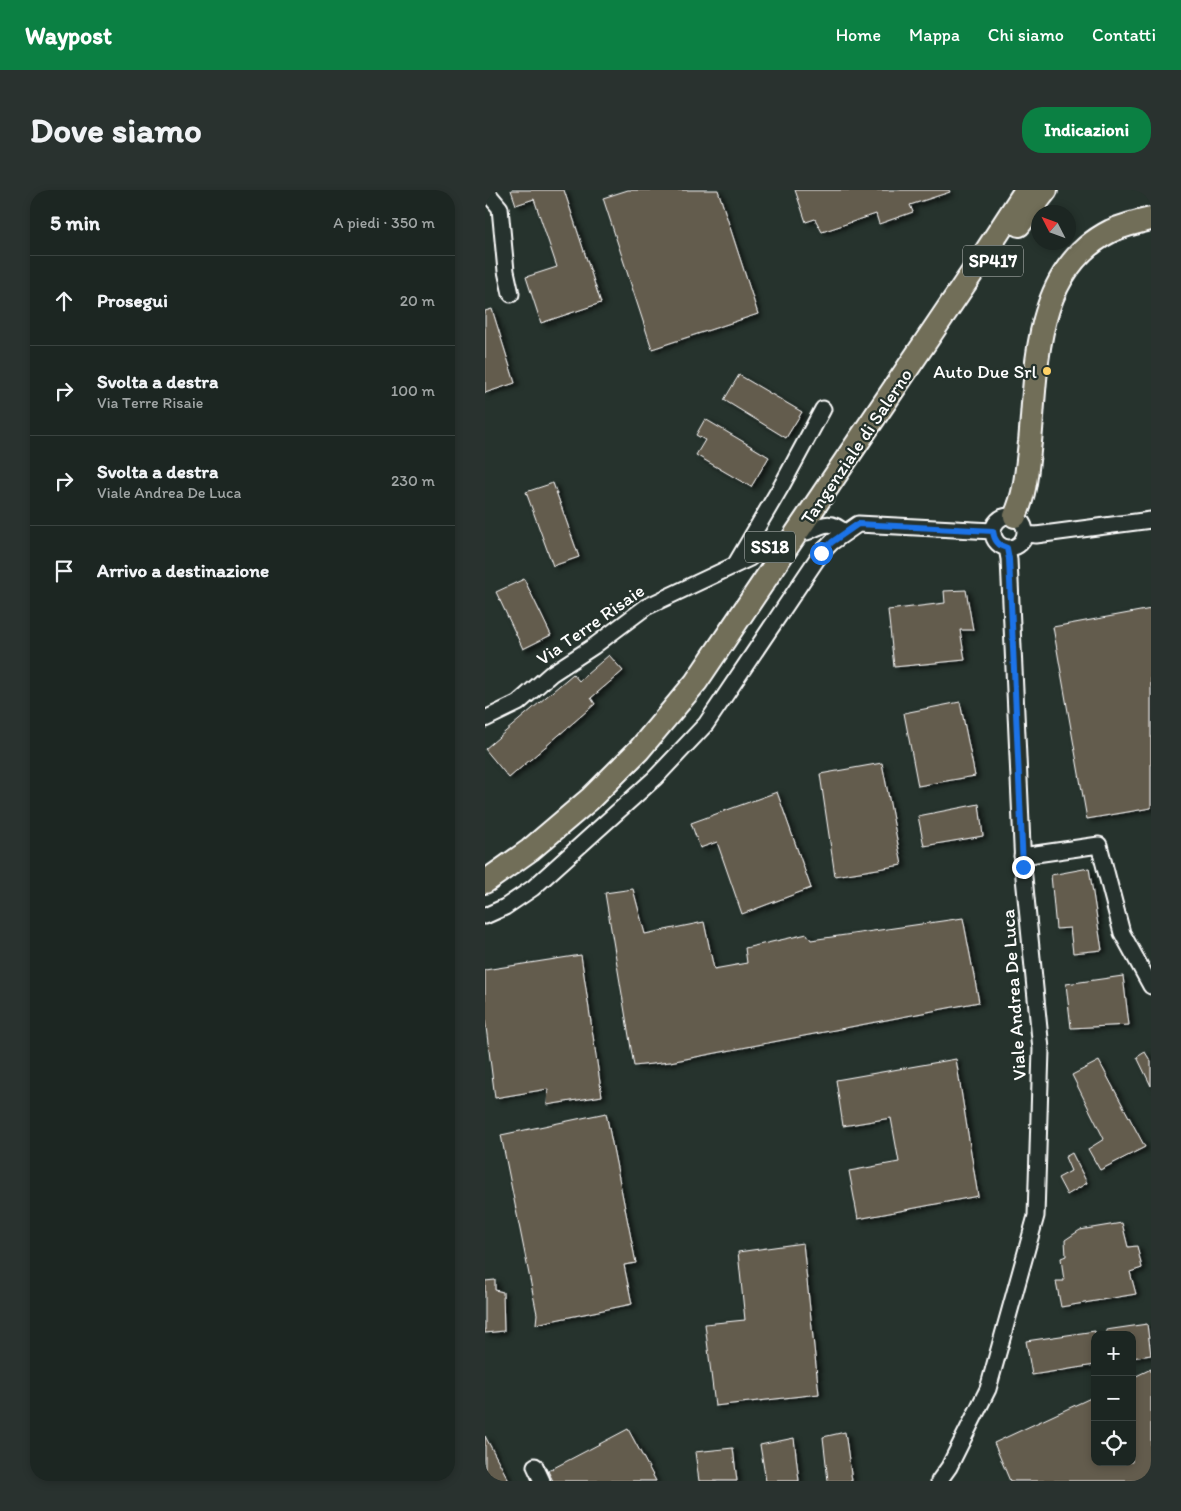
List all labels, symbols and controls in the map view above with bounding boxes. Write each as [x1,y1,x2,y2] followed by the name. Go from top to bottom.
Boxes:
[25,21,112,50] text: Waypost
[836,24,881,46] text: Home
[909,24,960,46] text: Mappa
[988,24,1064,46] text: Chi siamo
[1092,24,1156,46] text: Contatti
[1022,107,1151,153] button: Indicazioni
[30,109,202,151] text: Dove siamo
[1031,205,1076,250] north arrow
[50,210,100,235] text: 5 min
[333,213,435,232] text: A piedi · 350 m
[963,246,1023,276] road number: SP417
[50,287,78,315] icon: ahead
[97,289,168,312] text: Prosegui
[400,291,435,310] text: 20 m
[933,360,1038,383] place label: Auto Due Srl
[796,364,917,529] street label: Tangenziale di Salerno
[1041,365,1053,377] marker: Auto Due Srl
[97,370,218,393] text: Svolta a destra
[50,377,78,405] icon: right
[391,381,435,400] text: 100 m
[97,393,203,412] text: Via Terre Risaie
[97,460,218,483] text: Svolta a destra
[50,467,78,495] icon: right
[391,471,435,490] text: 230 m
[97,483,241,502] text: Viale Andrea De Luca
[745,532,795,562] road number: SS18
[810,542,833,565] route start
[50,557,78,585] icon: arrive
[97,559,269,582] text: Arrivo a destinazione
[532,579,649,670] street label: Via Terre Risaie
[1012,856,1035,879] route end
[996,909,1031,1081] street label: Viale Andrea De Luca
[1091,1331,1136,1466] map controls
[1091,1331,1136,1376] button: +
[1091,1376,1136,1421] button: −
[1091,1421,1136,1466] button: locate

